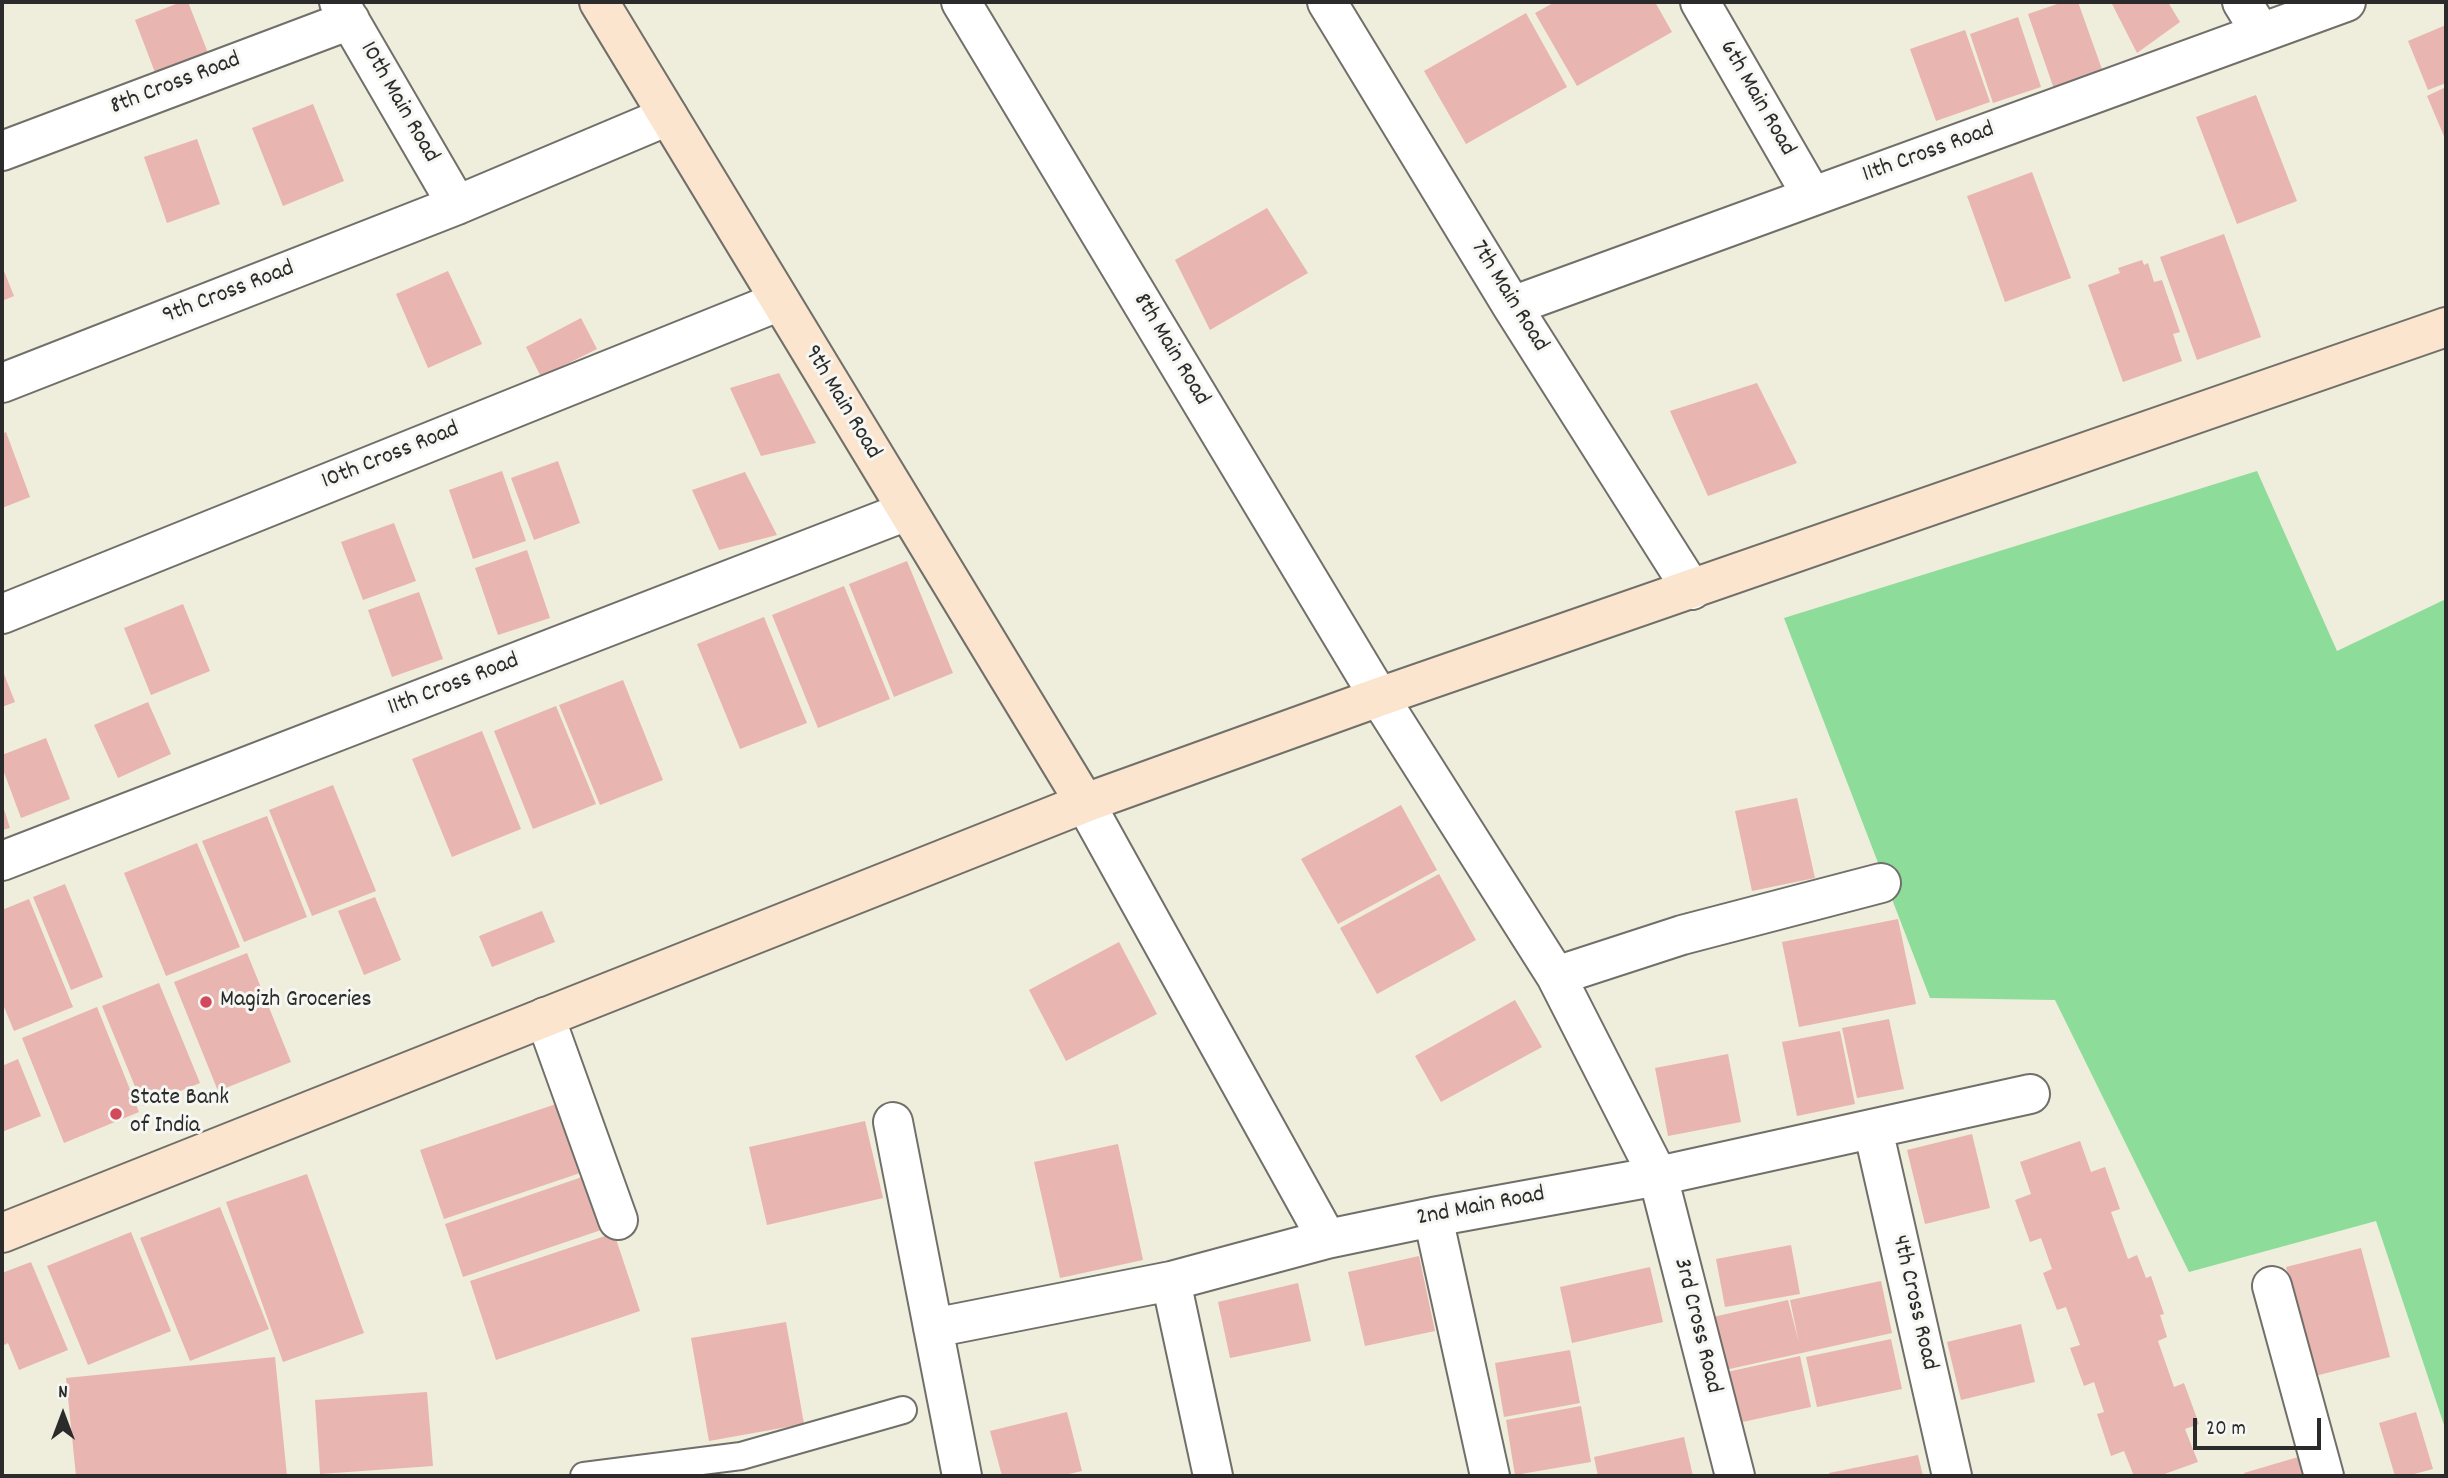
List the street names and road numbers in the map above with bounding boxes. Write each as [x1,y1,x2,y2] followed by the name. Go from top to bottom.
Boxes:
[1711,36,1801,162] street label: 6th Main Road
[352,37,444,169] street label: 10th Main Road
[107,47,245,123] street label: 8th Cross Road
[1859,117,1999,191] street label: 11th Cross Road
[1462,236,1554,358] street label: 7th Main Road
[159,256,299,332] street label: 9th Cross Road
[1125,289,1215,411] street label: 8th Main Road
[796,341,886,465] street label: 9th Main Road
[318,416,464,498] street label: 10th Cross Road
[384,648,524,724] street label: 11th Cross Road
[1415,1182,1547,1234] street label: 2nd Main Road
[1884,1233,1942,1373] street label: 4th Cross Road
[1665,1255,1727,1397] street label: 3rd Cross Road

